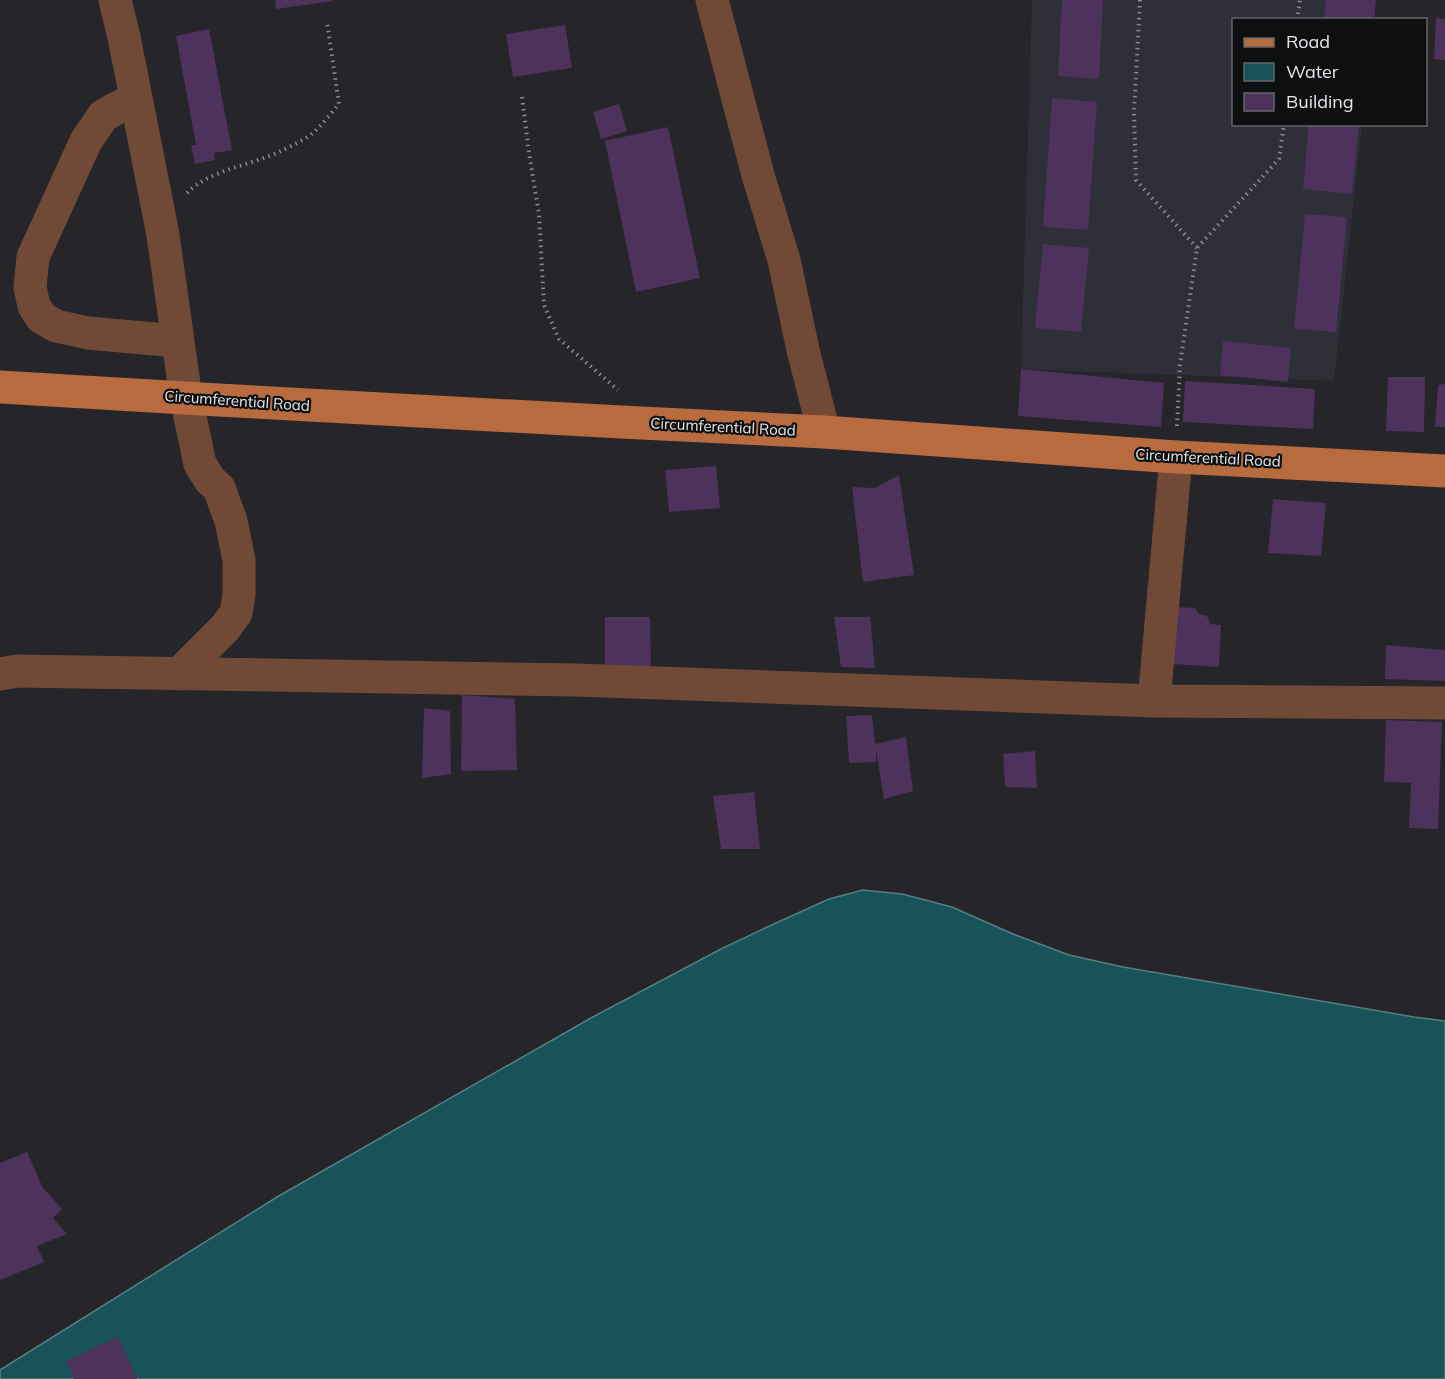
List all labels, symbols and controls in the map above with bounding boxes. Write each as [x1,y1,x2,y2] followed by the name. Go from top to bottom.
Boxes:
[1232,18,1427,126] legend
[1286,30,1330,53] text: Road
[1286,60,1339,83] text: Water
[1286,90,1354,113] text: Building
[164,386,310,415] street label: Circumferential Road
[650,413,796,440] street label: Circumferential Road
[1135,444,1281,471] street label: Circumferential Road

